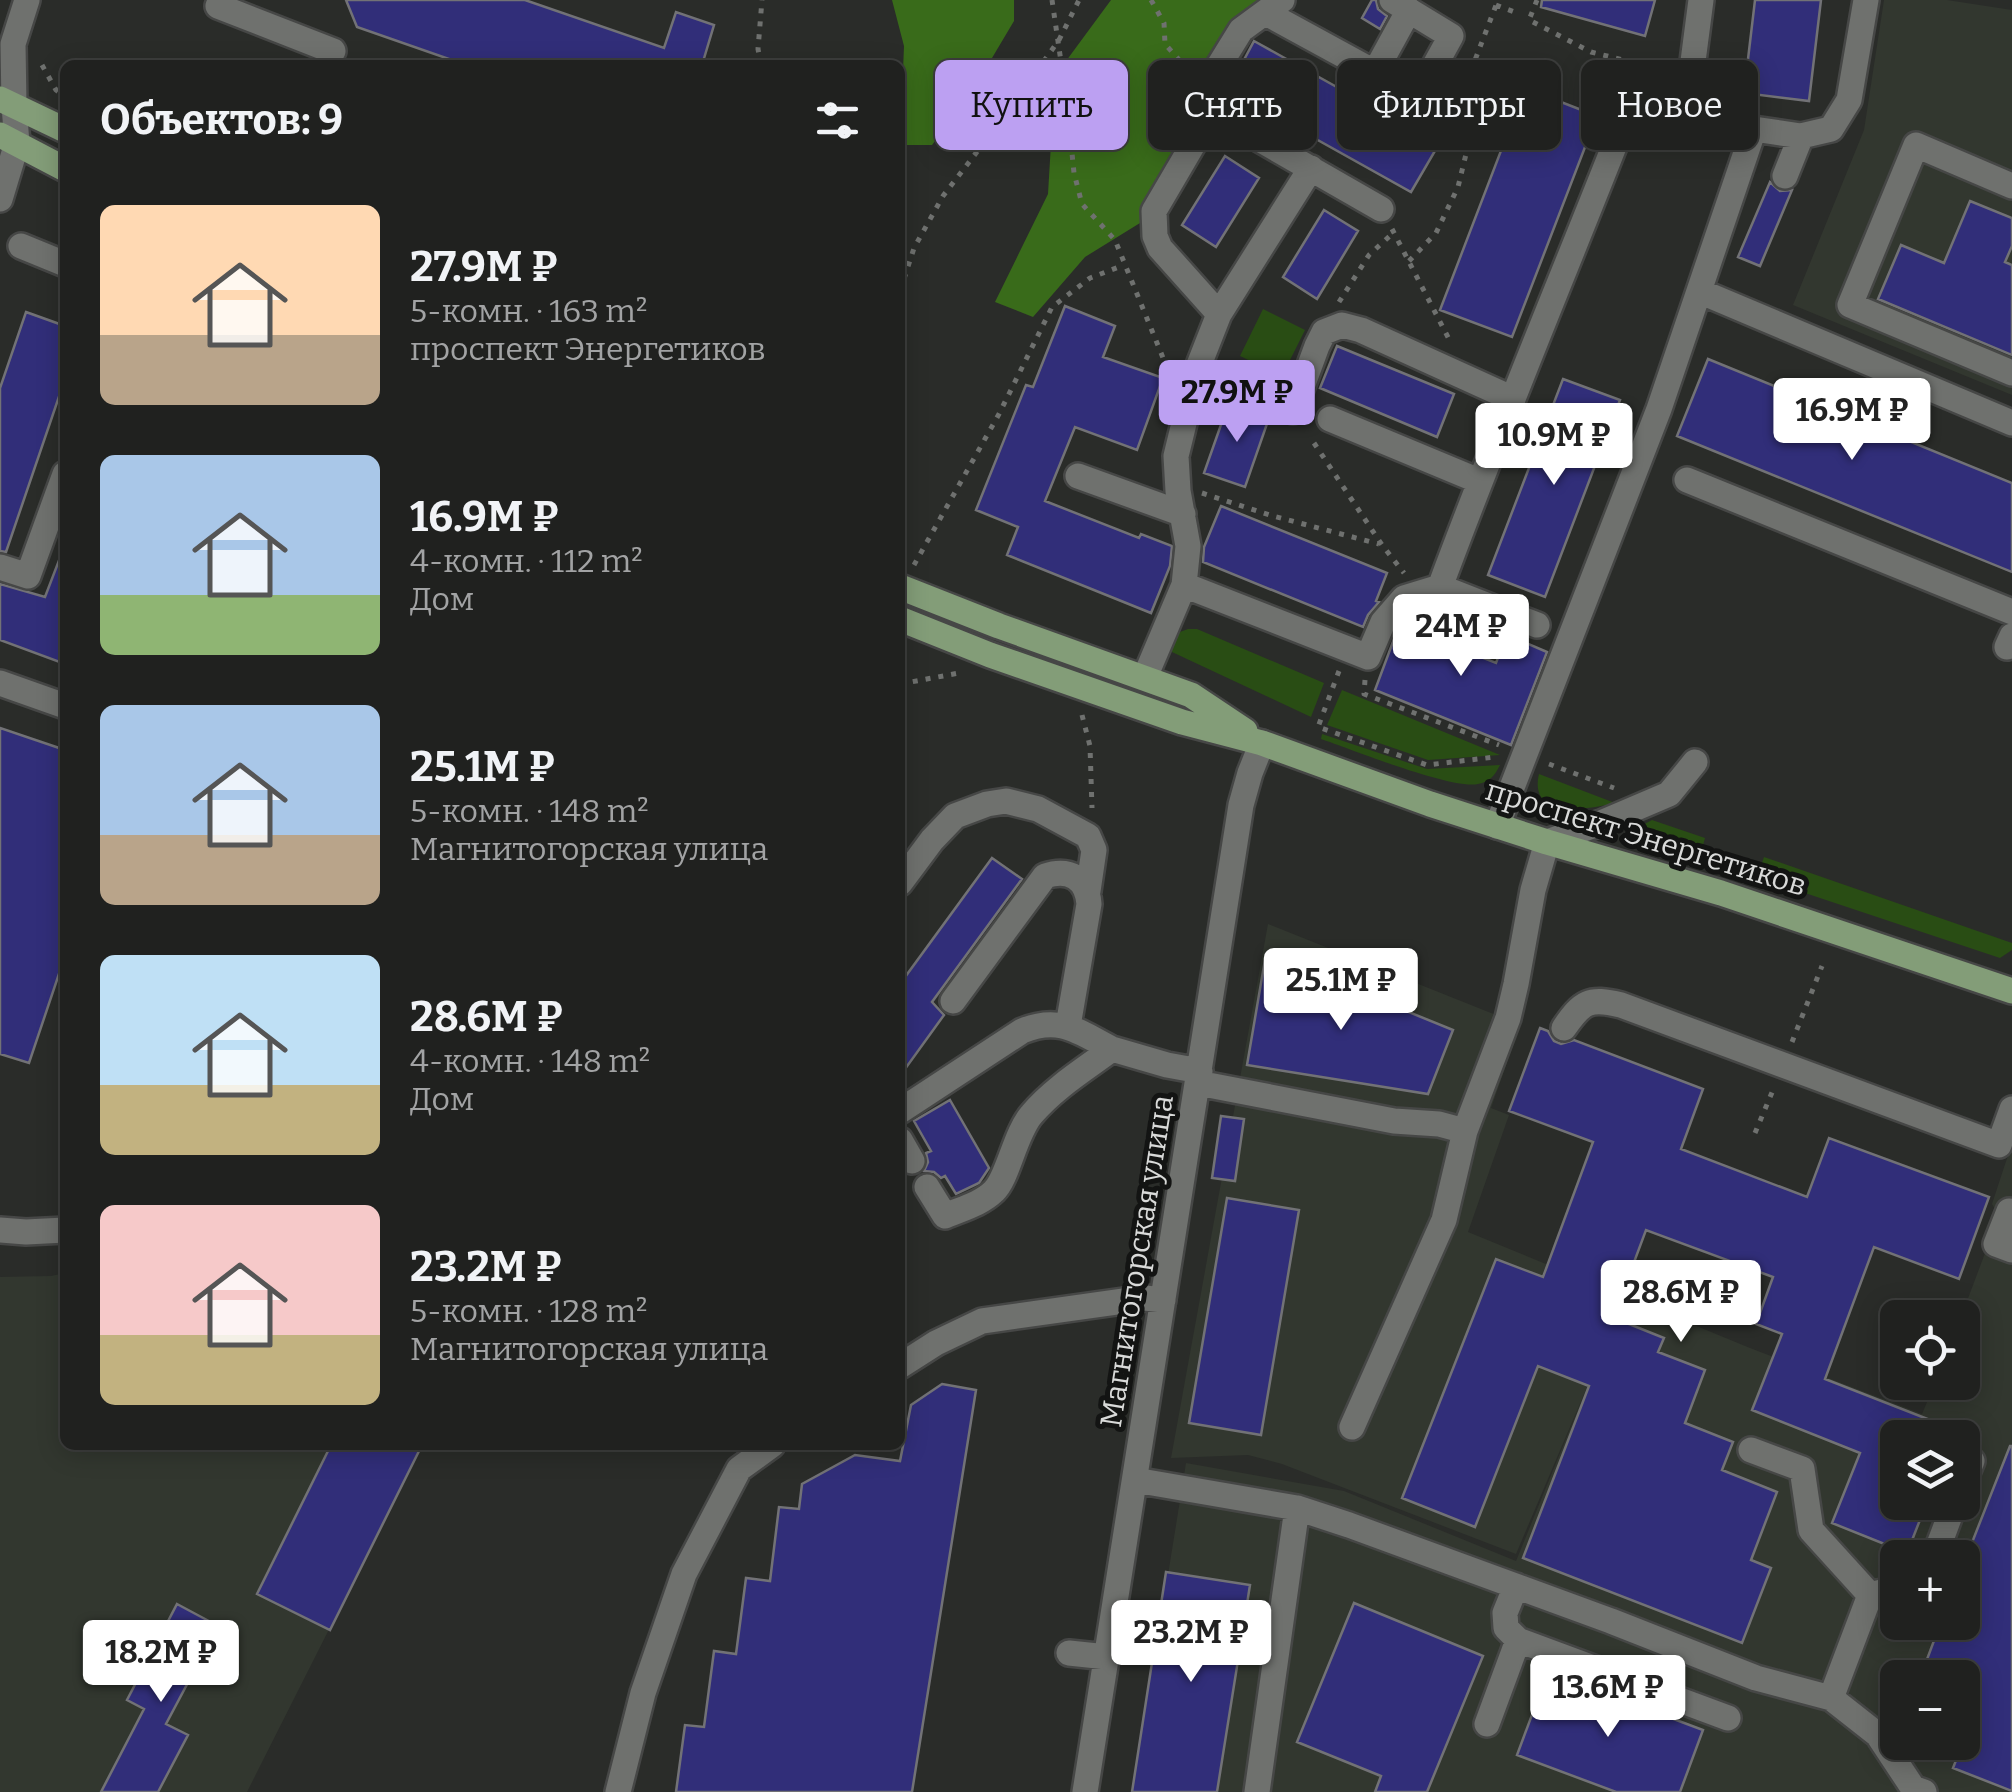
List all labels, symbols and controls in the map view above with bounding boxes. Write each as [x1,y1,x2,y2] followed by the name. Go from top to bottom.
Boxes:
[935,60,1128,150] chip: Купить
[1148,60,1317,150] chip: Снять
[1337,60,1561,150] chip: Фильтры
[1581,60,1758,150] chip: Новое
[810,93,865,148] icon: filters
[100,95,343,145] text: Объектов: 9
[410,242,558,292] text: 27.9M ₽
[180,245,300,365] icon: home
[410,292,647,330] text: 5-комн. · 163 m²
[410,330,766,368] text: проспект Энергетиков
[1145,360,1329,445] pin: 27.9M ₽
[1181,373,1293,411] text: 27.9M ₽
[1760,378,1944,463] pin: 16.9M ₽
[1795,391,1909,429] text: 16.9M ₽
[1462,403,1646,488] pin: 10.9M ₽
[1497,416,1611,454] text: 10.9M ₽
[410,492,559,542] text: 16.9M ₽
[180,495,300,615] icon: home
[410,542,643,580] text: 4-комн. · 112 m²
[410,580,474,618] text: Дом
[1391,594,1531,679] pin: 24M ₽
[1415,607,1507,645] text: 24M ₽
[410,742,555,792] text: 25.1M ₽
[180,745,300,865] icon: home
[1481,772,1811,904] street label: проспект Энергетиков
[410,792,649,830] text: 5-комн. · 148 m²
[410,830,768,868] text: Магнитогорская улица
[1249,948,1433,1033] pin: 25.1M ₽
[1286,961,1396,999] text: 25.1M ₽
[410,992,563,1042] text: 28.6M ₽
[180,995,300,1115] icon: home
[410,1042,650,1080] text: 4-комн. · 148 m²
[410,1080,474,1118] text: Дом
[1093,1092,1181,1430] street label: Магнитогорская улица
[410,1242,562,1292] text: 23.2M ₽
[180,1245,300,1365] icon: home
[1589,1260,1773,1345] pin: 28.6M ₽
[1623,1273,1739,1311] text: 28.6M ₽
[410,1292,647,1330] text: 5-комн. · 128 m²
[1880,1300,1980,1760] map controls
[1880,1300,1980,1400] button: locate
[410,1330,768,1368] text: Магнитогорская улица
[1880,1420,1980,1520] button: layers
[1880,1540,1980,1640] button: +
[1099,1600,1283,1685] pin: 23.2M ₽
[1133,1613,1249,1651] text: 23.2M ₽
[69,1620,253,1705] pin: 18.2M ₽
[105,1633,217,1671] text: 18.2M ₽
[1516,1655,1700,1740] pin: 13.6M ₽
[1880,1660,1980,1760] button: −
[1552,1668,1664,1706] text: 13.6M ₽

